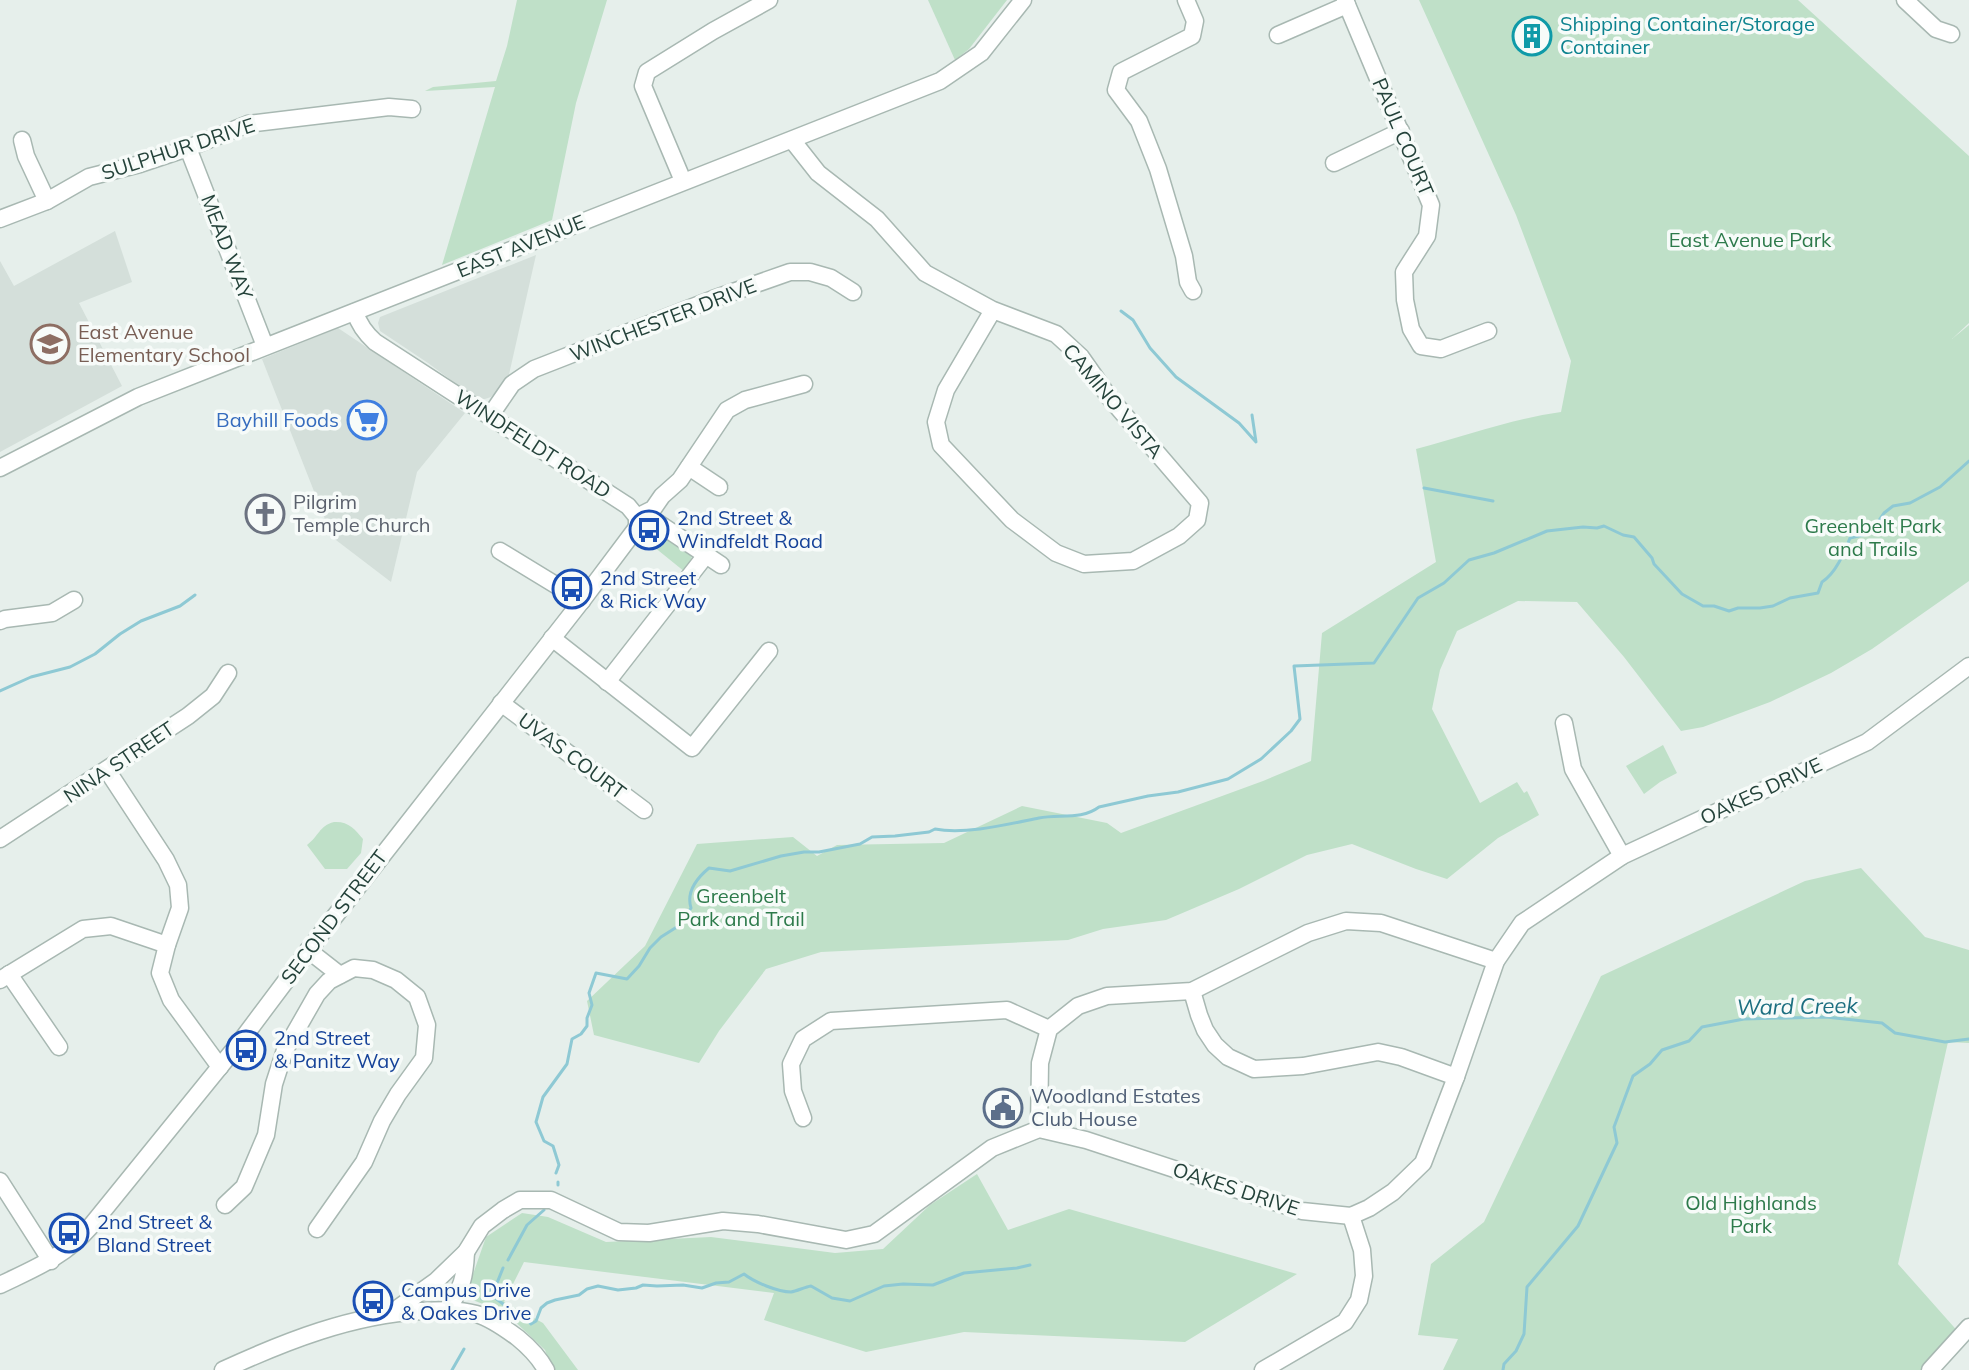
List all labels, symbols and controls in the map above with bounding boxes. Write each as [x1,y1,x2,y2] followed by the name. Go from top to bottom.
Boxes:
[1560,11,1815,59] place label: Shipping Container/Storage Container
[1511,15,1553,57] building icon: Shipping Container/Storage Container
[1367,74,1440,200] street label: PAUL COURT
[98,112,258,185] street label: SULPHUR DRIVE
[196,191,259,304] street label: MEAD WAY
[453,208,589,283] street label: EAST AVENUE
[1669,227,1832,252] park label: East Avenue Park
[566,272,760,367] street label: WINCHESTER DRIVE
[78,319,250,367] place label: East Avenue Elementary School
[29,323,71,365] school or university icon: East Avenue Elementary School
[1058,338,1169,464] street label: CAMINO VISTA
[451,384,616,503] street label: WINDFELDT ROAD
[346,399,388,441] supermarket icon: Bayhill Foods
[216,407,339,432] place label: Bayhill Foods
[293,489,431,537] place label: Pilgrim Temple Church
[244,493,286,535] church icon: Pilgrim Temple Church
[677,505,823,553] place label: 2nd Street & Windfeldt Road
[628,509,670,551] bus stop icon: 2nd Street & Windfeldt Road
[1804,513,1942,561] park label: Greenbelt Park and Trails
[600,565,707,613] place label: 2nd Street & Rick Way
[551,568,593,610] bus stop icon: 2nd Street & Rick Way
[513,707,631,804] street label: UVAS COURT
[59,715,179,808] street label: NINA STREET
[1696,751,1826,830] street label: OAKES DRIVE
[275,845,392,989] street label: SECOND STREET
[677,883,805,931] park label: Greenbelt Park and Trail
[1736,991,1859,1021] water label: Ward Creek
[274,1025,400,1073] place label: 2nd Street & Panitz Way
[225,1029,267,1071] bus stop icon: 2nd Street & Panitz Way
[1031,1083,1201,1131] place label: Woodland Estates Club House
[982,1087,1024,1129] public building icon: Woodland Estates Club House
[1170,1156,1303,1221] street label: OAKES DRIVE
[1685,1190,1817,1238] park label: Old Highlands Park
[97,1209,212,1257] place label: 2nd Street & Bland Street
[48,1212,90,1254] bus stop icon: 2nd Street & Bland Street
[401,1277,531,1325] place label: Campus Drive & Oakes Drive
[352,1280,394,1322] bus stop icon: Campus Drive & Oakes Drive

